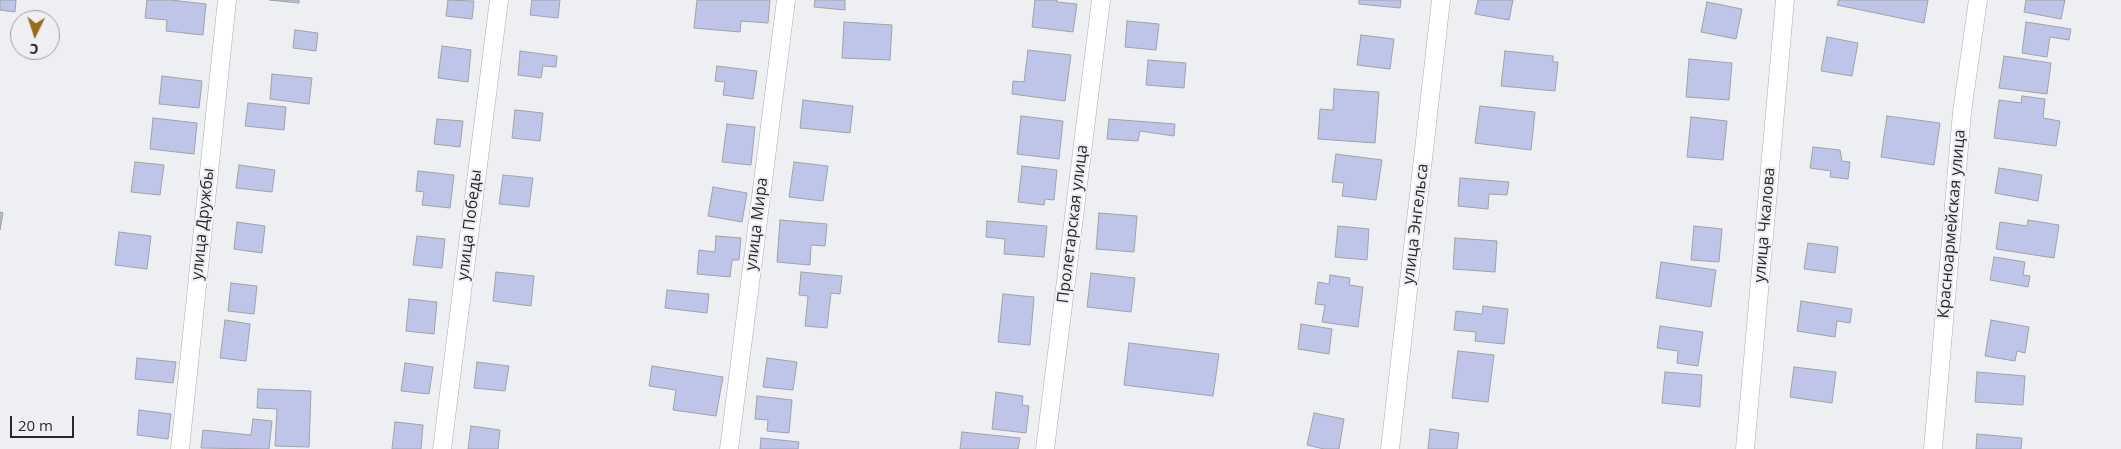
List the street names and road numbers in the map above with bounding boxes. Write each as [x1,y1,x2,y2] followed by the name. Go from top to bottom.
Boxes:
[1934,129,1970,319] street label: Красноармейская улица
[1054,144,1092,304] street label: Пролетарская улица
[1399,162,1433,286] street label: улица Энгельса
[188,167,218,281] street label: улица Дружбы
[1750,167,1780,283] street label: улица Чкалова
[454,168,486,282] street label: улица Победы
[742,176,772,272] street label: улица Мира

